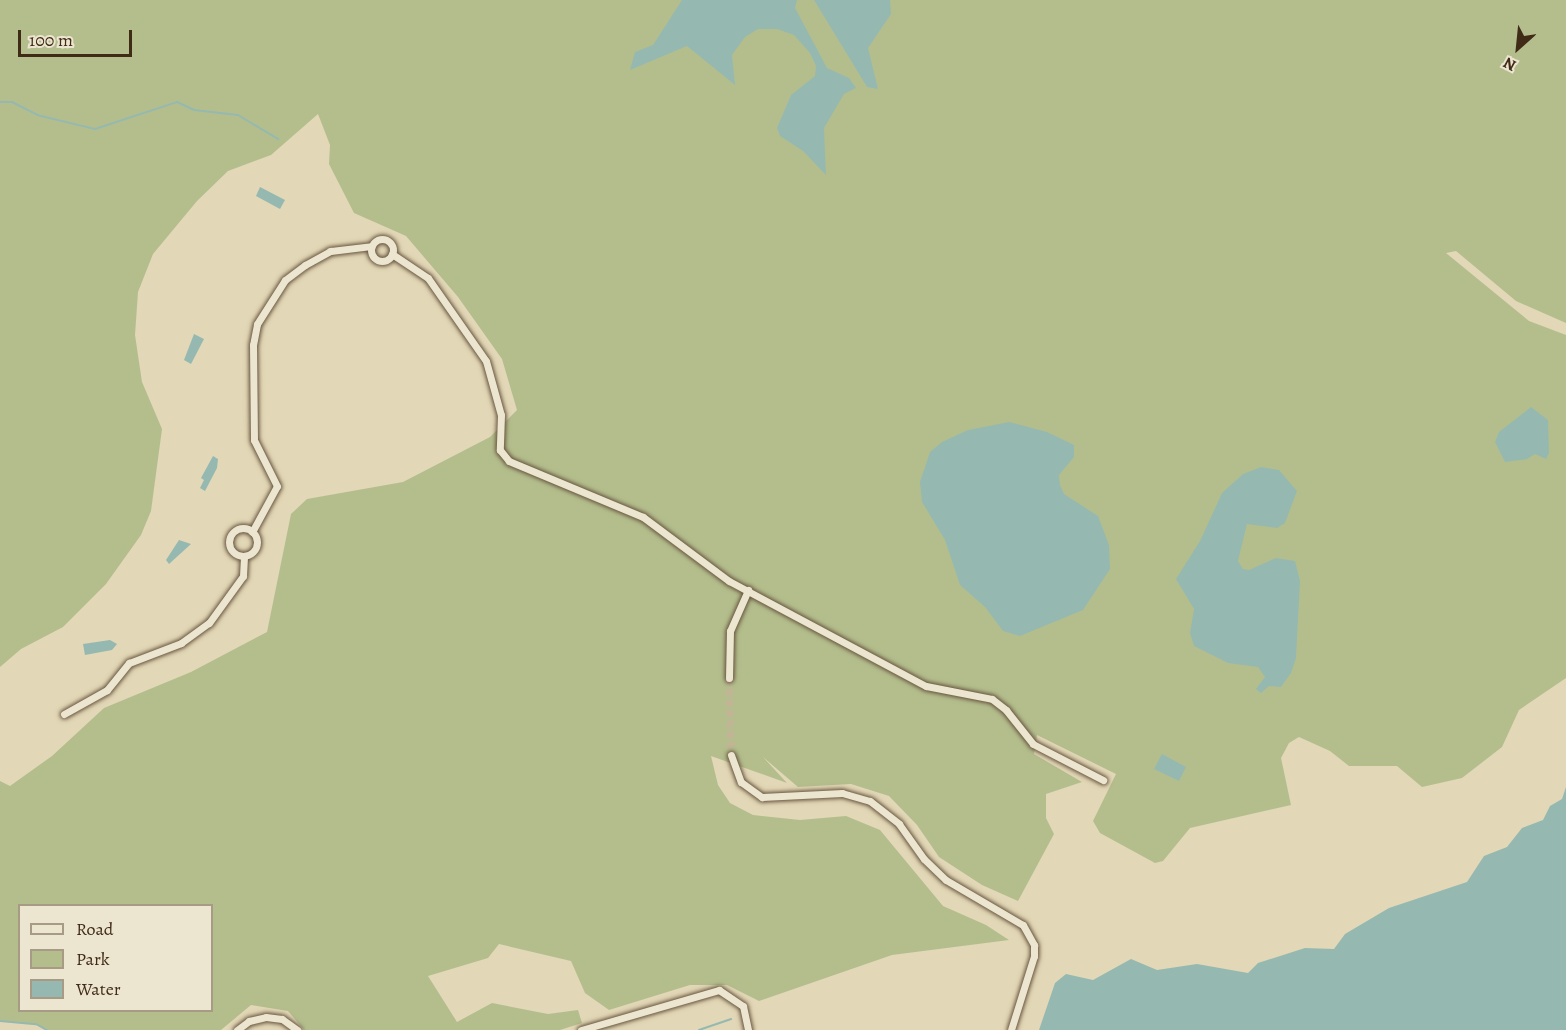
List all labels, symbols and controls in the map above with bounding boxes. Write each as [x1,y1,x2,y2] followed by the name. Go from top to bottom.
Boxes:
[21,18,135,56] scale bar
[1488,18,1548,78] north arrow
[29,28,73,52] text: 100 m
[1500,52,1520,76] text: N
[18,904,213,1012] legend
[76,917,113,941] text: Road
[76,947,110,971] text: Park
[76,977,121,1001] text: Water

